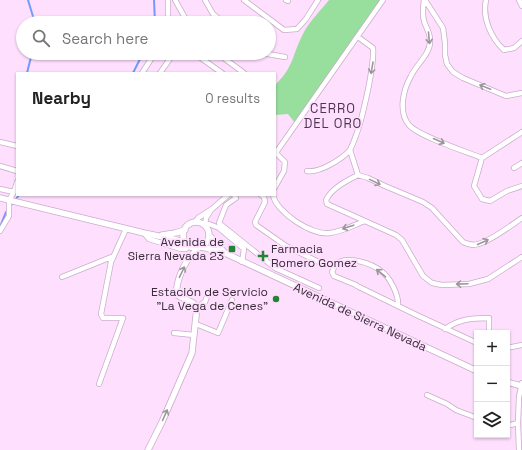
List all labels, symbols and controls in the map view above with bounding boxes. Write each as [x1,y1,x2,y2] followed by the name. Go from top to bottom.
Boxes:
[16,16,276,60] search box
[30,27,52,49] icon: search
[62,29,148,48] text: Search here
[425,31,433,44] one-way arrow
[367,61,375,74] one-way arrow
[479,83,491,91] one-way arrow
[32,87,91,109] text: Nearby
[205,90,260,107] text: 0 results
[304,100,362,132] district label: CERRO DEL ORO
[432,138,444,145] one-way arrow
[369,178,381,186] one-way arrow
[342,224,354,232] one-way arrow
[128,234,224,264] place label: Avenida de Sierra Nevada 23
[476,237,488,245] one-way arrow
[271,241,357,271] place label: Farmacia Romero Gomez
[227,244,237,254] marker: Avenida de Sierra Nevada 23
[258,251,268,261] marker: Farmacia Romero Gomez
[179,266,186,278] one-way arrow
[376,268,387,277] one-way arrow
[291,279,429,355] street label: Avenida de Sierra Nevada
[456,280,469,288] one-way arrow
[151,284,268,314] place label: Estación de Servicio "La Vega de Cenes"
[271,294,281,304] marker: Estación de Servicio "La Vega de Cenes"
[474,330,510,438] map controls
[474,330,510,366] button: +
[474,366,510,402] button: −
[474,402,510,438] button: layers
[162,410,169,422] one-way arrow

